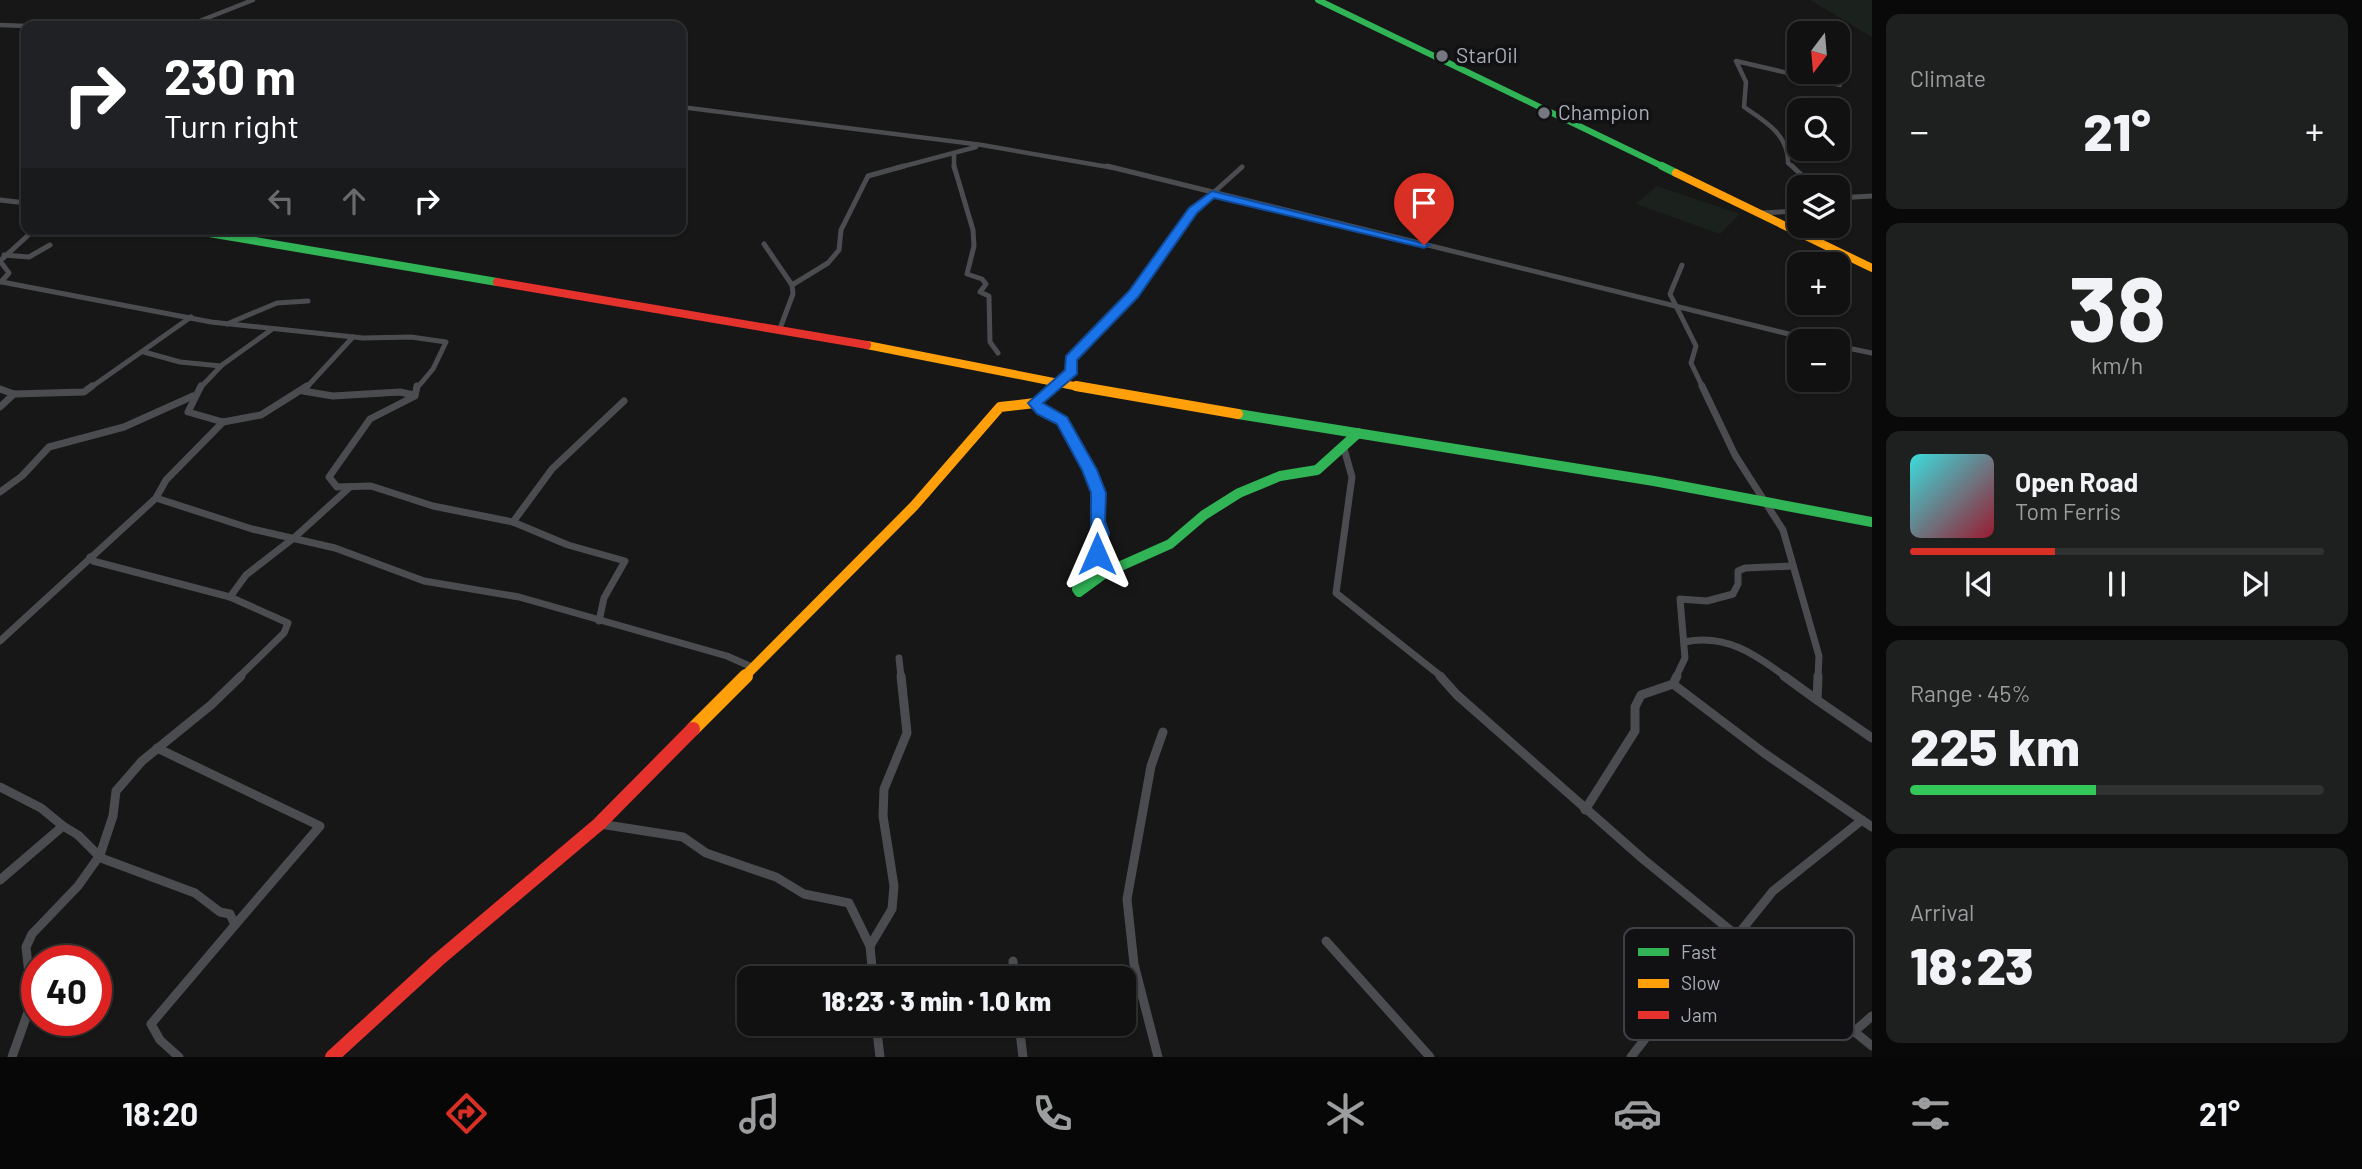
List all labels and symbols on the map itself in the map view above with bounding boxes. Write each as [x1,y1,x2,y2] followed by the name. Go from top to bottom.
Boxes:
[1787,21,1850,84] north arrow
[1456,42,1518,67] place label: StarOil
[1434,48,1450,64] marker: StarOil
[1558,99,1650,124] place label: Champion
[1536,105,1552,121] marker: Champion
[1394,173,1454,245] pin
[1060,517,1134,591] position arrow
[1624,928,1854,1040] legend
[1681,940,1717,963] text: Fast
[21,945,112,1036] speed limit sign: 40
[1681,971,1720,994] text: Slow
[1681,1003,1717,1026] text: Jam

